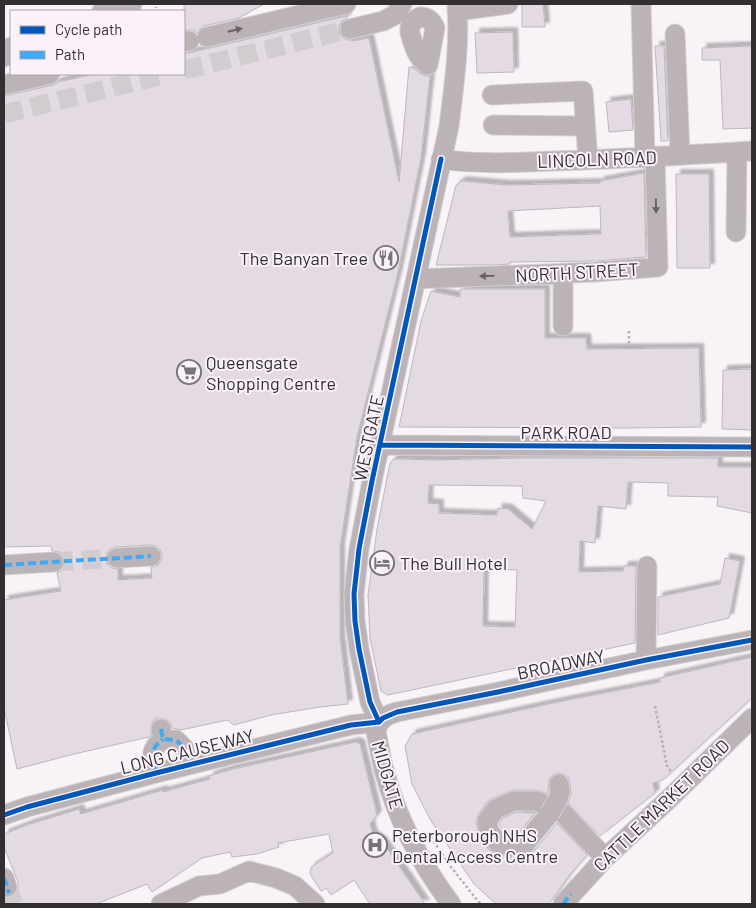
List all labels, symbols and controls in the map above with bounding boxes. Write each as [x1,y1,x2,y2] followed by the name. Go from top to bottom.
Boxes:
[10,10,185,75] legend
[55,20,122,38] text: Cycle path
[228,26,243,34] one-way arrow
[55,45,85,63] text: Path
[537,146,657,172] street label: LINCOLN ROAD
[652,198,660,214] one-way arrow
[373,245,399,271] restaurant icon: The Banyan Tree
[240,247,368,269] place label: The Banyan Tree
[515,258,639,286] street label: NORTH STREET
[479,272,495,280] one-way arrow
[206,351,336,394] place label: Queensgate Shopping Centre
[176,359,202,385] supermarket icon: Queensgate Shopping Centre
[348,393,388,483] street label: WESTGATE
[520,421,612,443] street label: PARK ROAD
[369,550,395,576] hotel icon: The Bull Hotel
[400,552,507,574] place label: The Bull Hotel
[515,644,607,684] street label: BROADWAY
[118,724,256,778] street label: LONG CAUSEWAY
[588,734,734,876] street label: CATTLE MARKET ROAD
[368,738,408,812] street label: MIDGATE
[392,824,558,867] place label: Peterborough NHS Dental Access Centre
[362,832,388,858] hospital icon: Peterborough NHS Dental Access Centre

